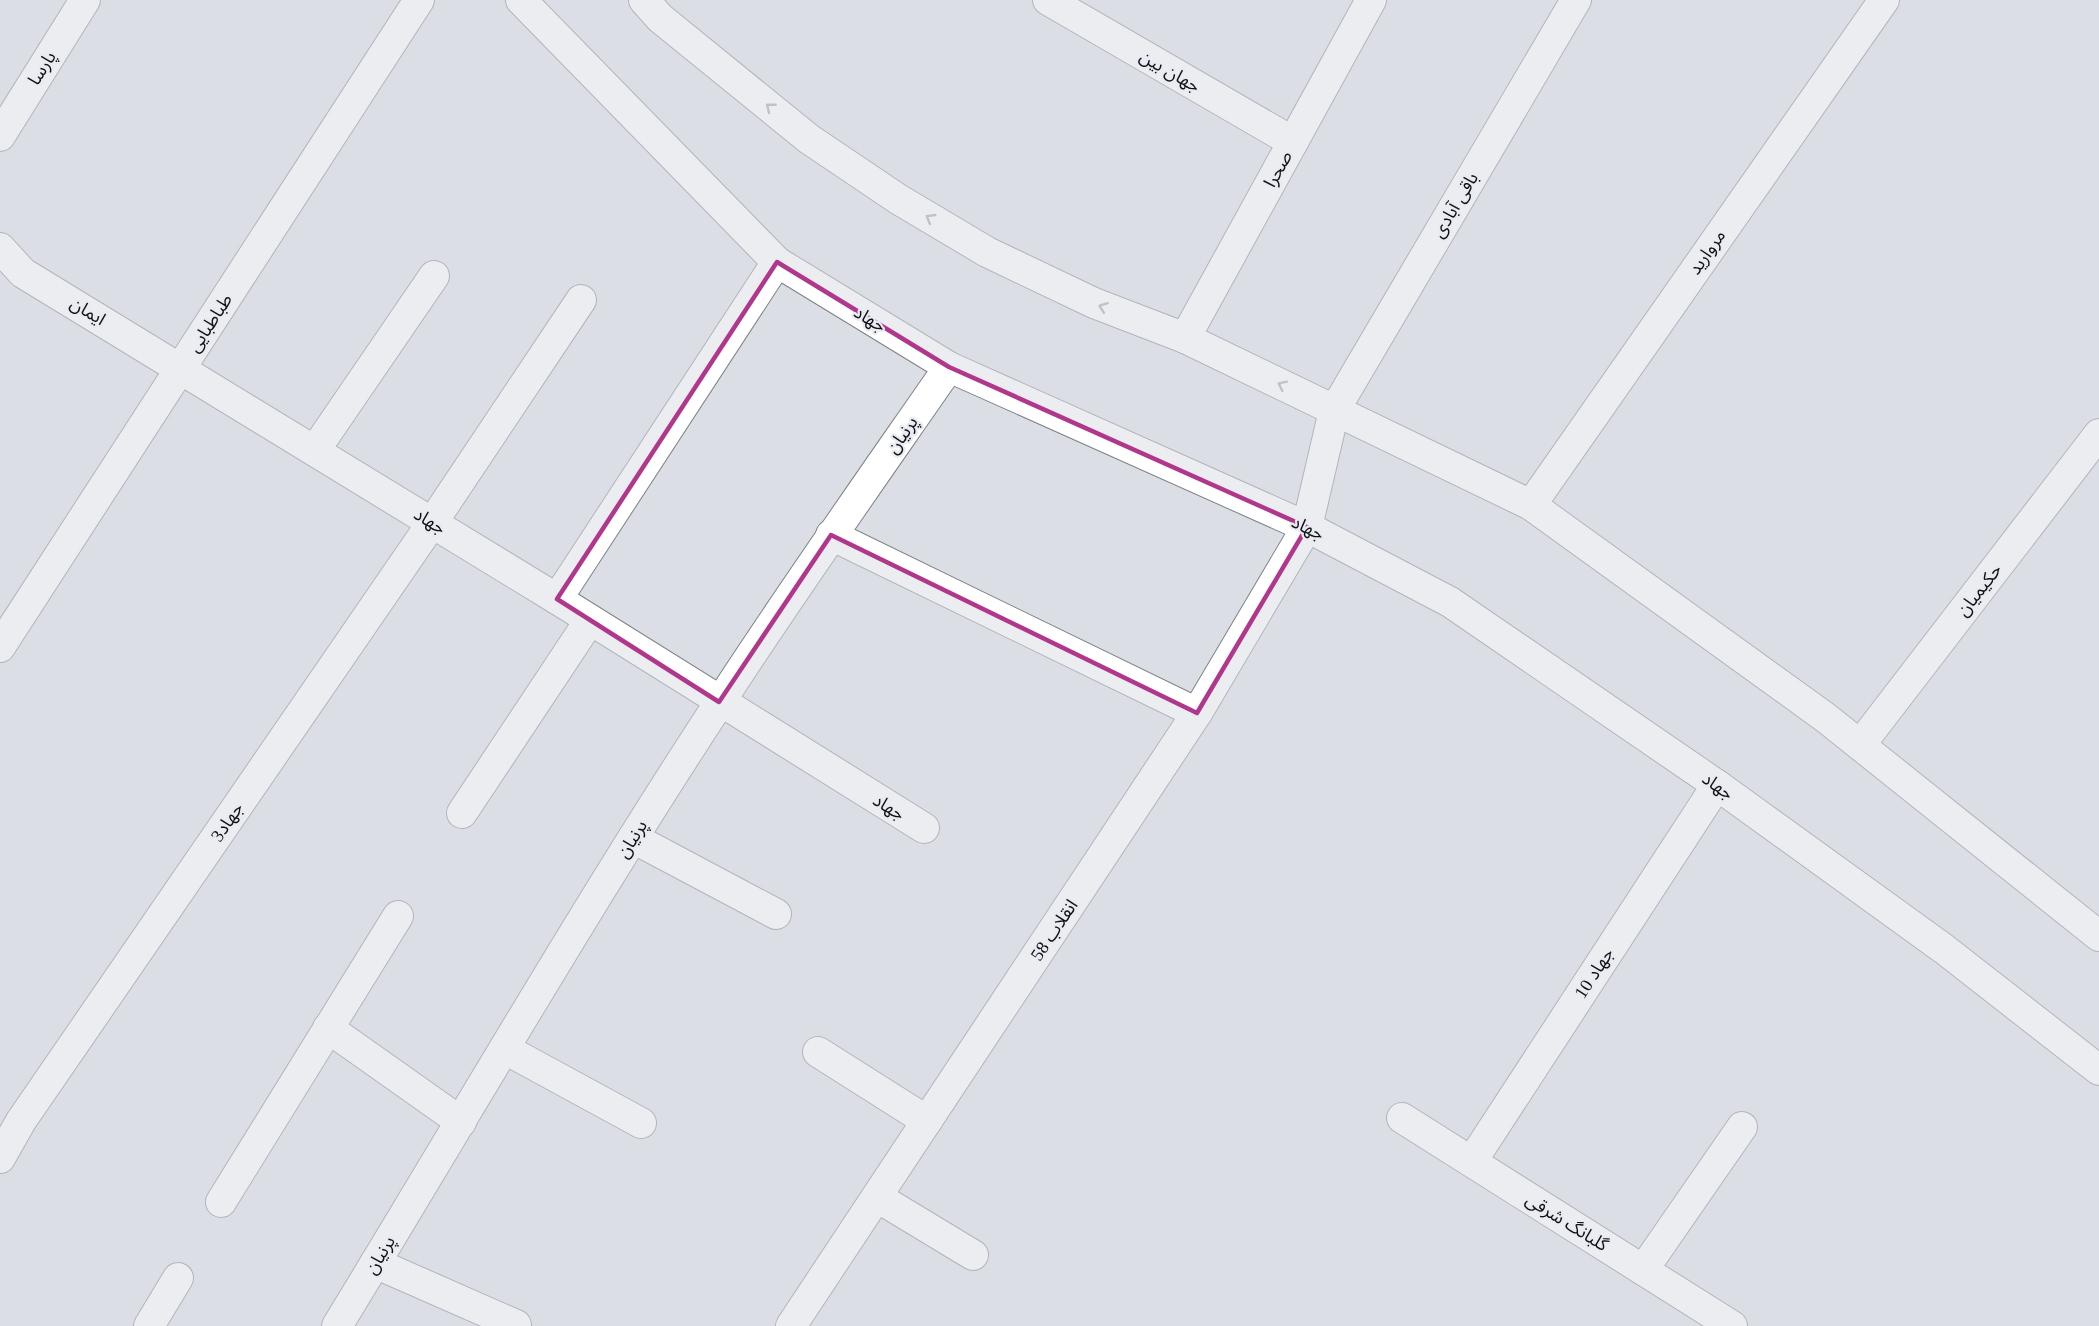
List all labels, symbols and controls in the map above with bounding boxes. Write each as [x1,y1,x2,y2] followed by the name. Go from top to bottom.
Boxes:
[1136,46,1204,97] street label: جهان بین
[24,47,61,89] street label: پارسا
[765,104,776,115] one-way arrow
[1260,147,1297,191] street label: صحرا
[1428,169,1483,242] street label: باقی آبادی
[926,214,936,225] one-way arrow
[1684,226,1730,279] street label: مروارید
[184,290,237,357] street label: طباطبایی
[66,293,109,330] street label: ایمان
[850,302,890,336] street label: جهاد
[1098,302,1109,314] one-way arrow
[1277,381,1288,392] one-way arrow
[882,412,923,458] street label: پرنیان
[410,504,450,538] street label: جهاد
[1289,512,1327,544] street label: جهاد
[1952,560,2006,621] street label: حکیمیان
[1699,768,1737,804] street label: جهاد
[869,790,909,824] street label: جهاد
[207,799,247,845] street label: جهاد3
[613,816,652,862] street label: پرنیان
[1026,896,1082,964] street label: انقلاب 58
[1570,944,1618,1002] street label: جهاد 10
[1522,1189,1612,1256] street label: گلبانگ شرقی
[361,1232,400,1278] street label: پرنیان

